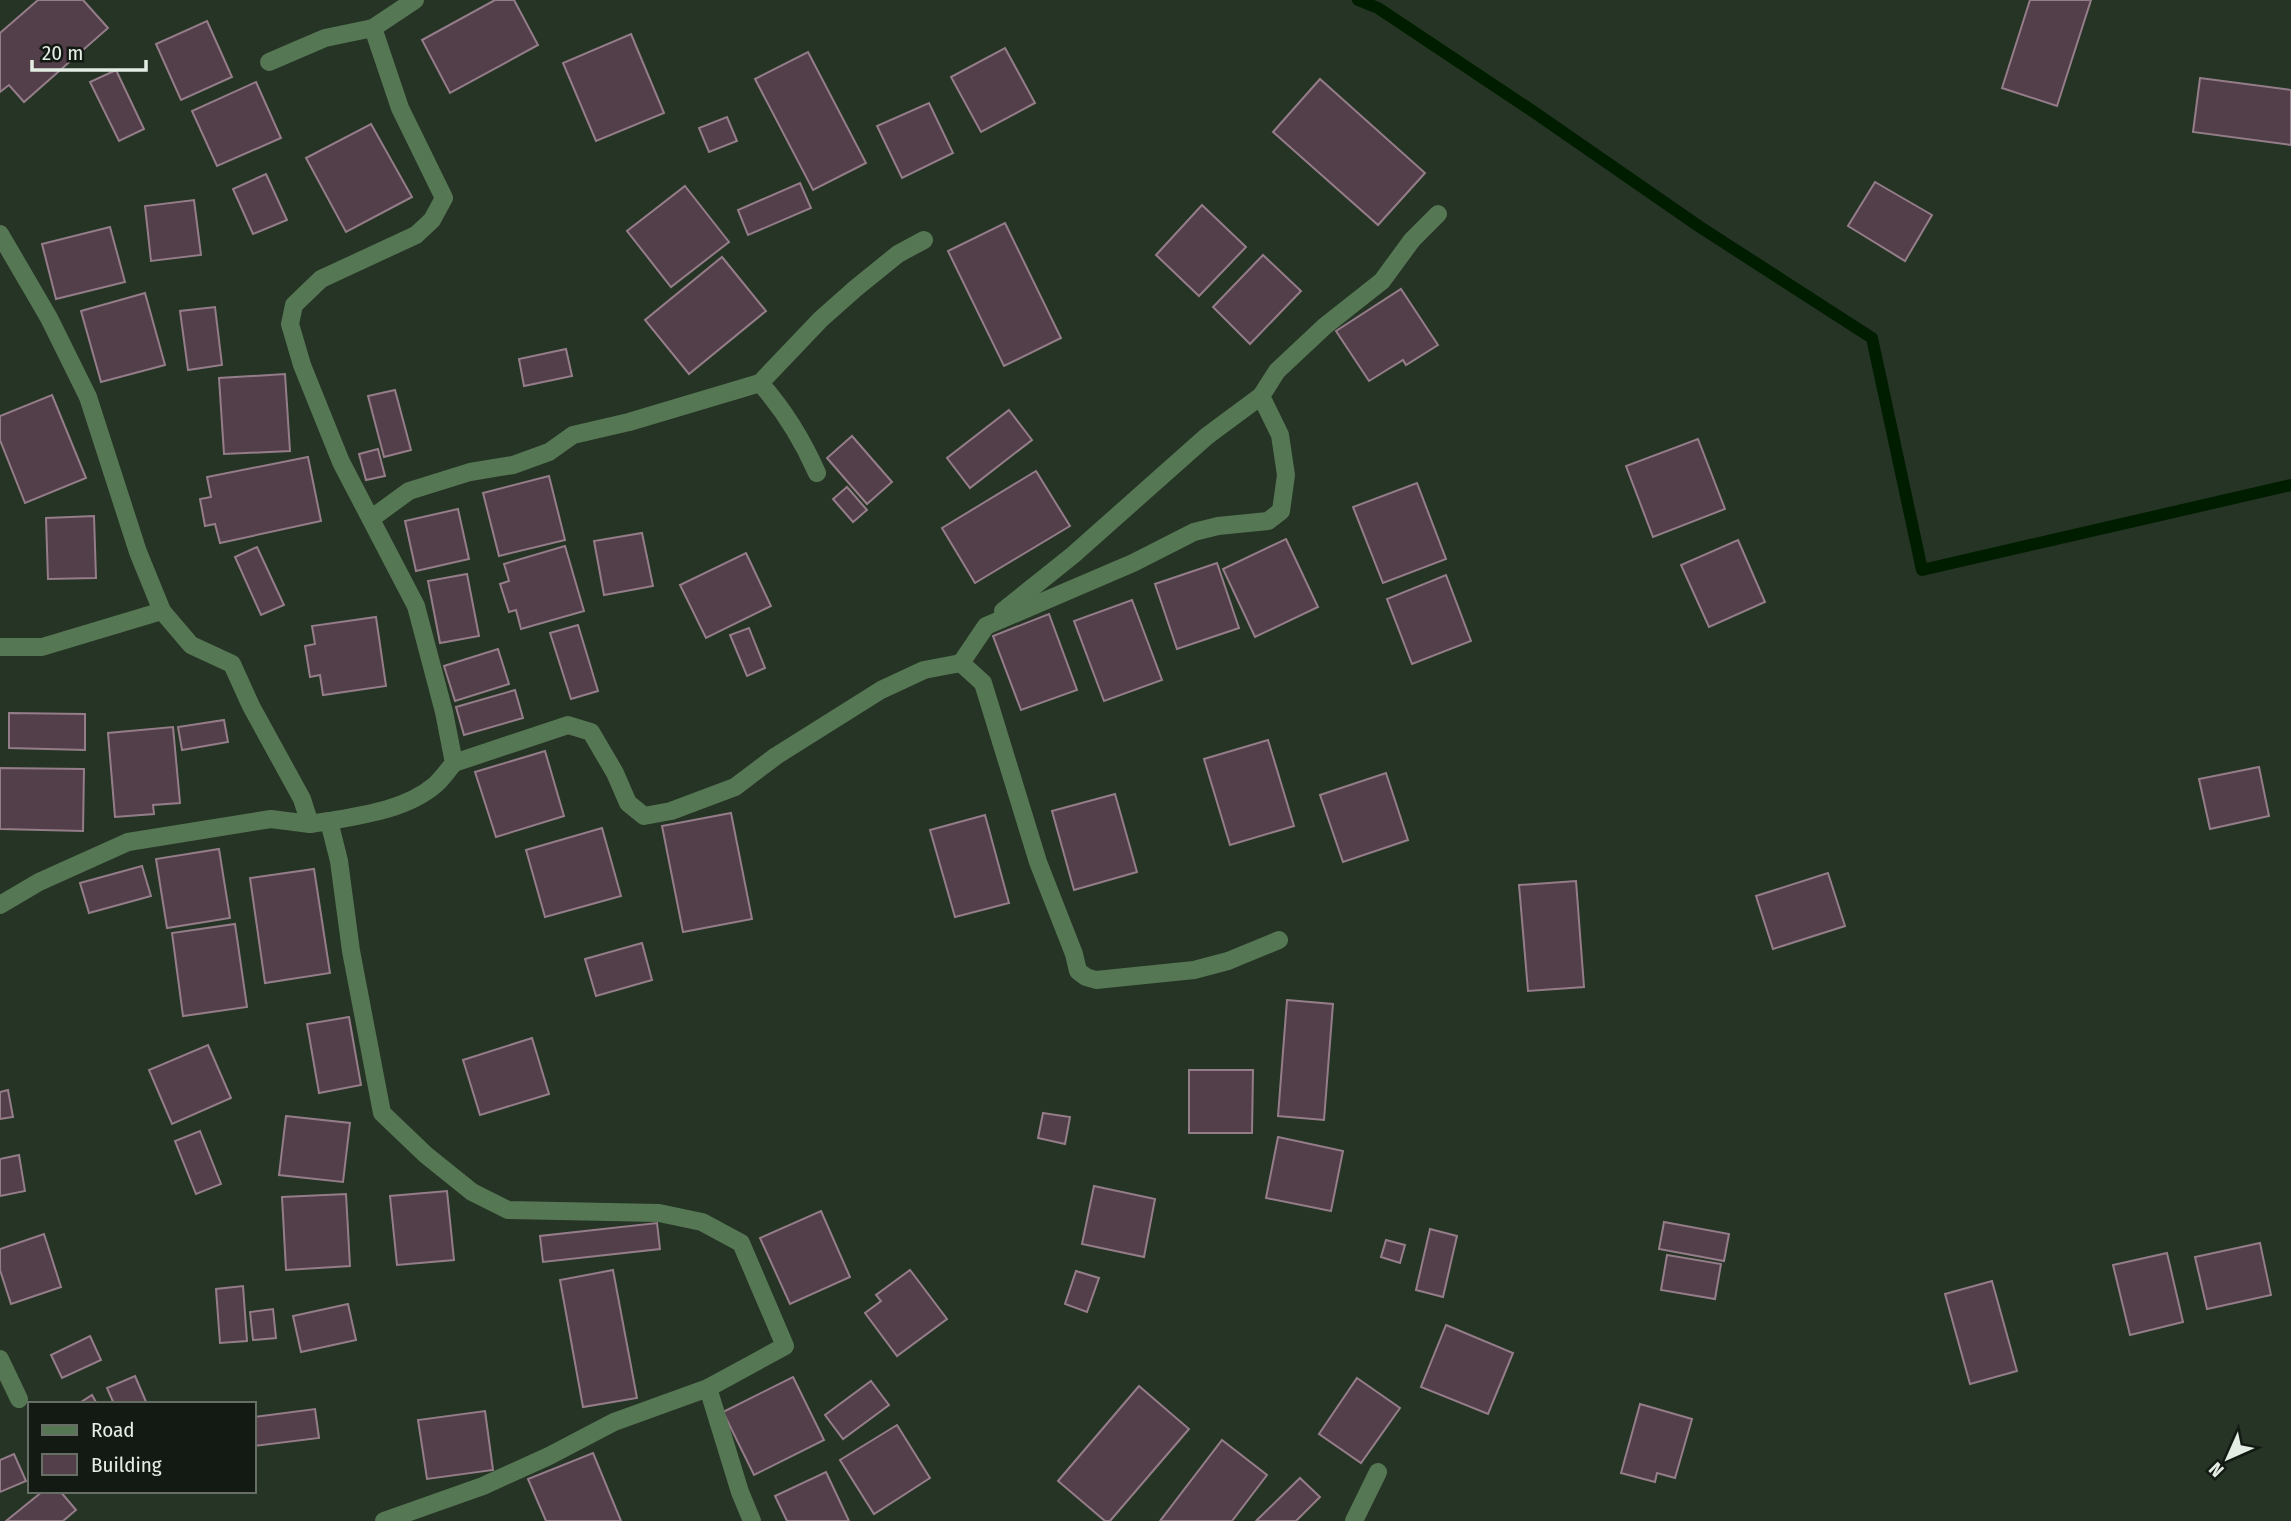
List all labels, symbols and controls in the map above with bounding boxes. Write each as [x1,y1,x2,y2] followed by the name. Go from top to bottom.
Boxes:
[32,28,145,72] scale bar
[42,40,83,66] text: 20 m
[28,1402,256,1493] legend
[91,1417,135,1443] text: Road
[2193,1423,2263,1493] north arrow
[91,1452,162,1478] text: Building
[2204,1458,2228,1482] text: N

